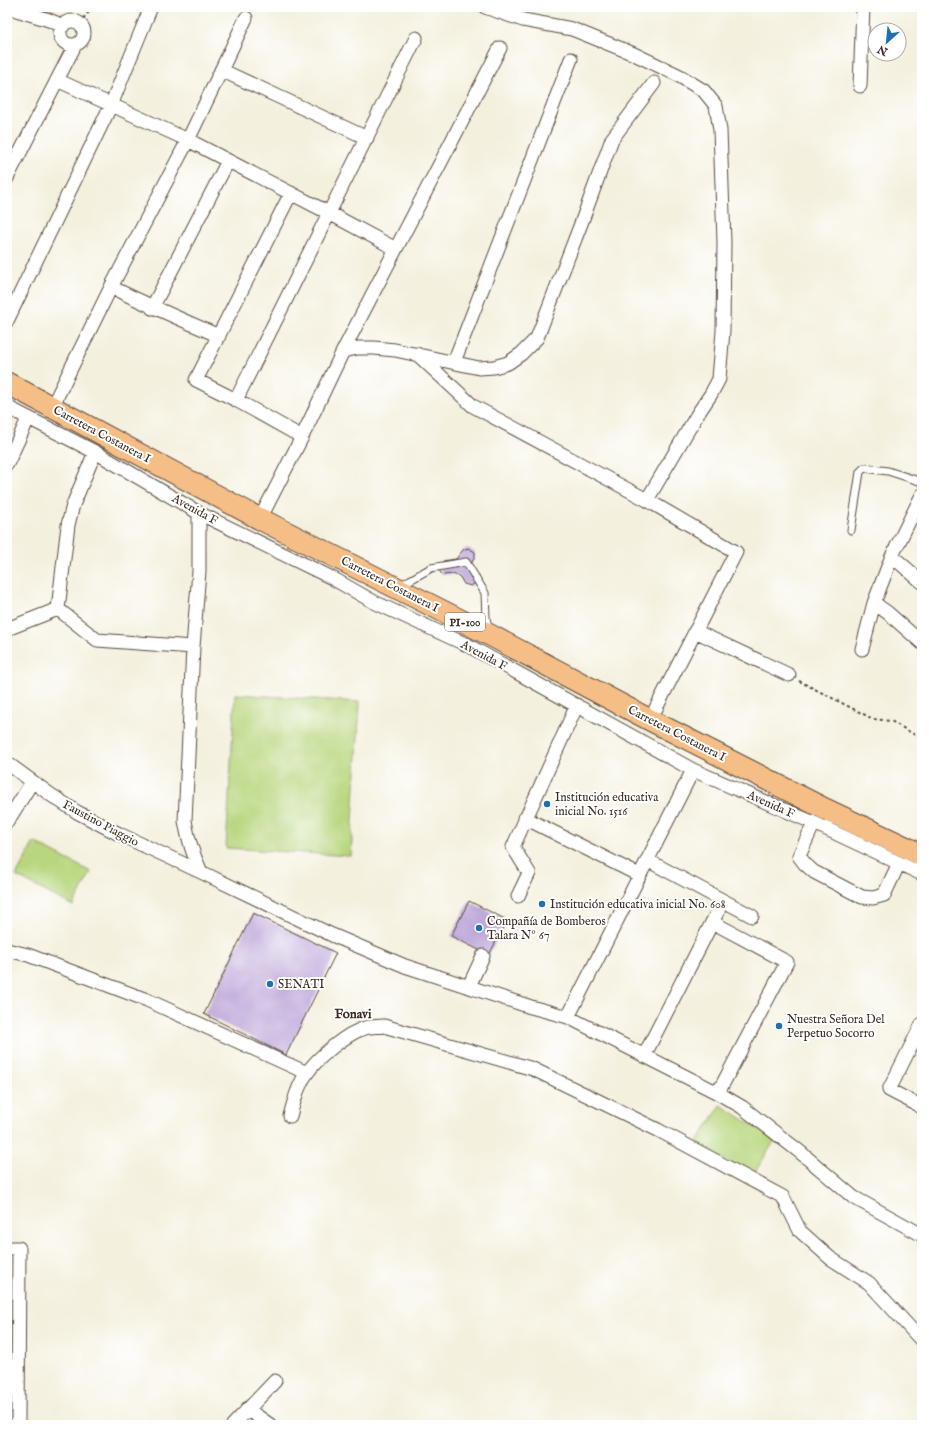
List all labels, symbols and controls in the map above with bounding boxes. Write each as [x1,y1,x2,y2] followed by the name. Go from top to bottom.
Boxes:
[867,22,907,62] north arrow
[875,41,891,59] text: N
[51,403,153,466] street label: Carretera Costanera I
[168,490,221,528] street label: Avenida F
[338,553,441,616] street label: Carretera Costanera I
[445,613,485,631] road number: PI-100
[457,637,510,674] street label: Avenida F
[625,702,728,765] street label: Carretera Costanera I
[744,787,797,822] street label: Avenida F
[555,790,659,819] place label: Institución educativa inicial No. 1516
[60,797,142,850] street label: Faustino Piaggio
[542,799,552,809] marker: Institución educativa inicial No. 1516
[550,897,726,912] place label: Institución educativa inicial No. 608
[537,899,547,909] marker: Institución educativa inicial No. 608
[487,914,606,943] place label: Compañía de Bomberos Talara Nº 67
[474,923,484,933] marker: Compañía de Bomberos Talara Nº 67
[278,977,324,992] place label: SENATI
[265,979,275,989] marker: SENATI
[335,1006,372,1023] district label: Fonavi
[787,1012,885,1042] place label: Nuestra Señora Del Perpetuo Socorro
[774,1021,784,1031] marker: Nuestra Señora Del Perpetuo Socorro

